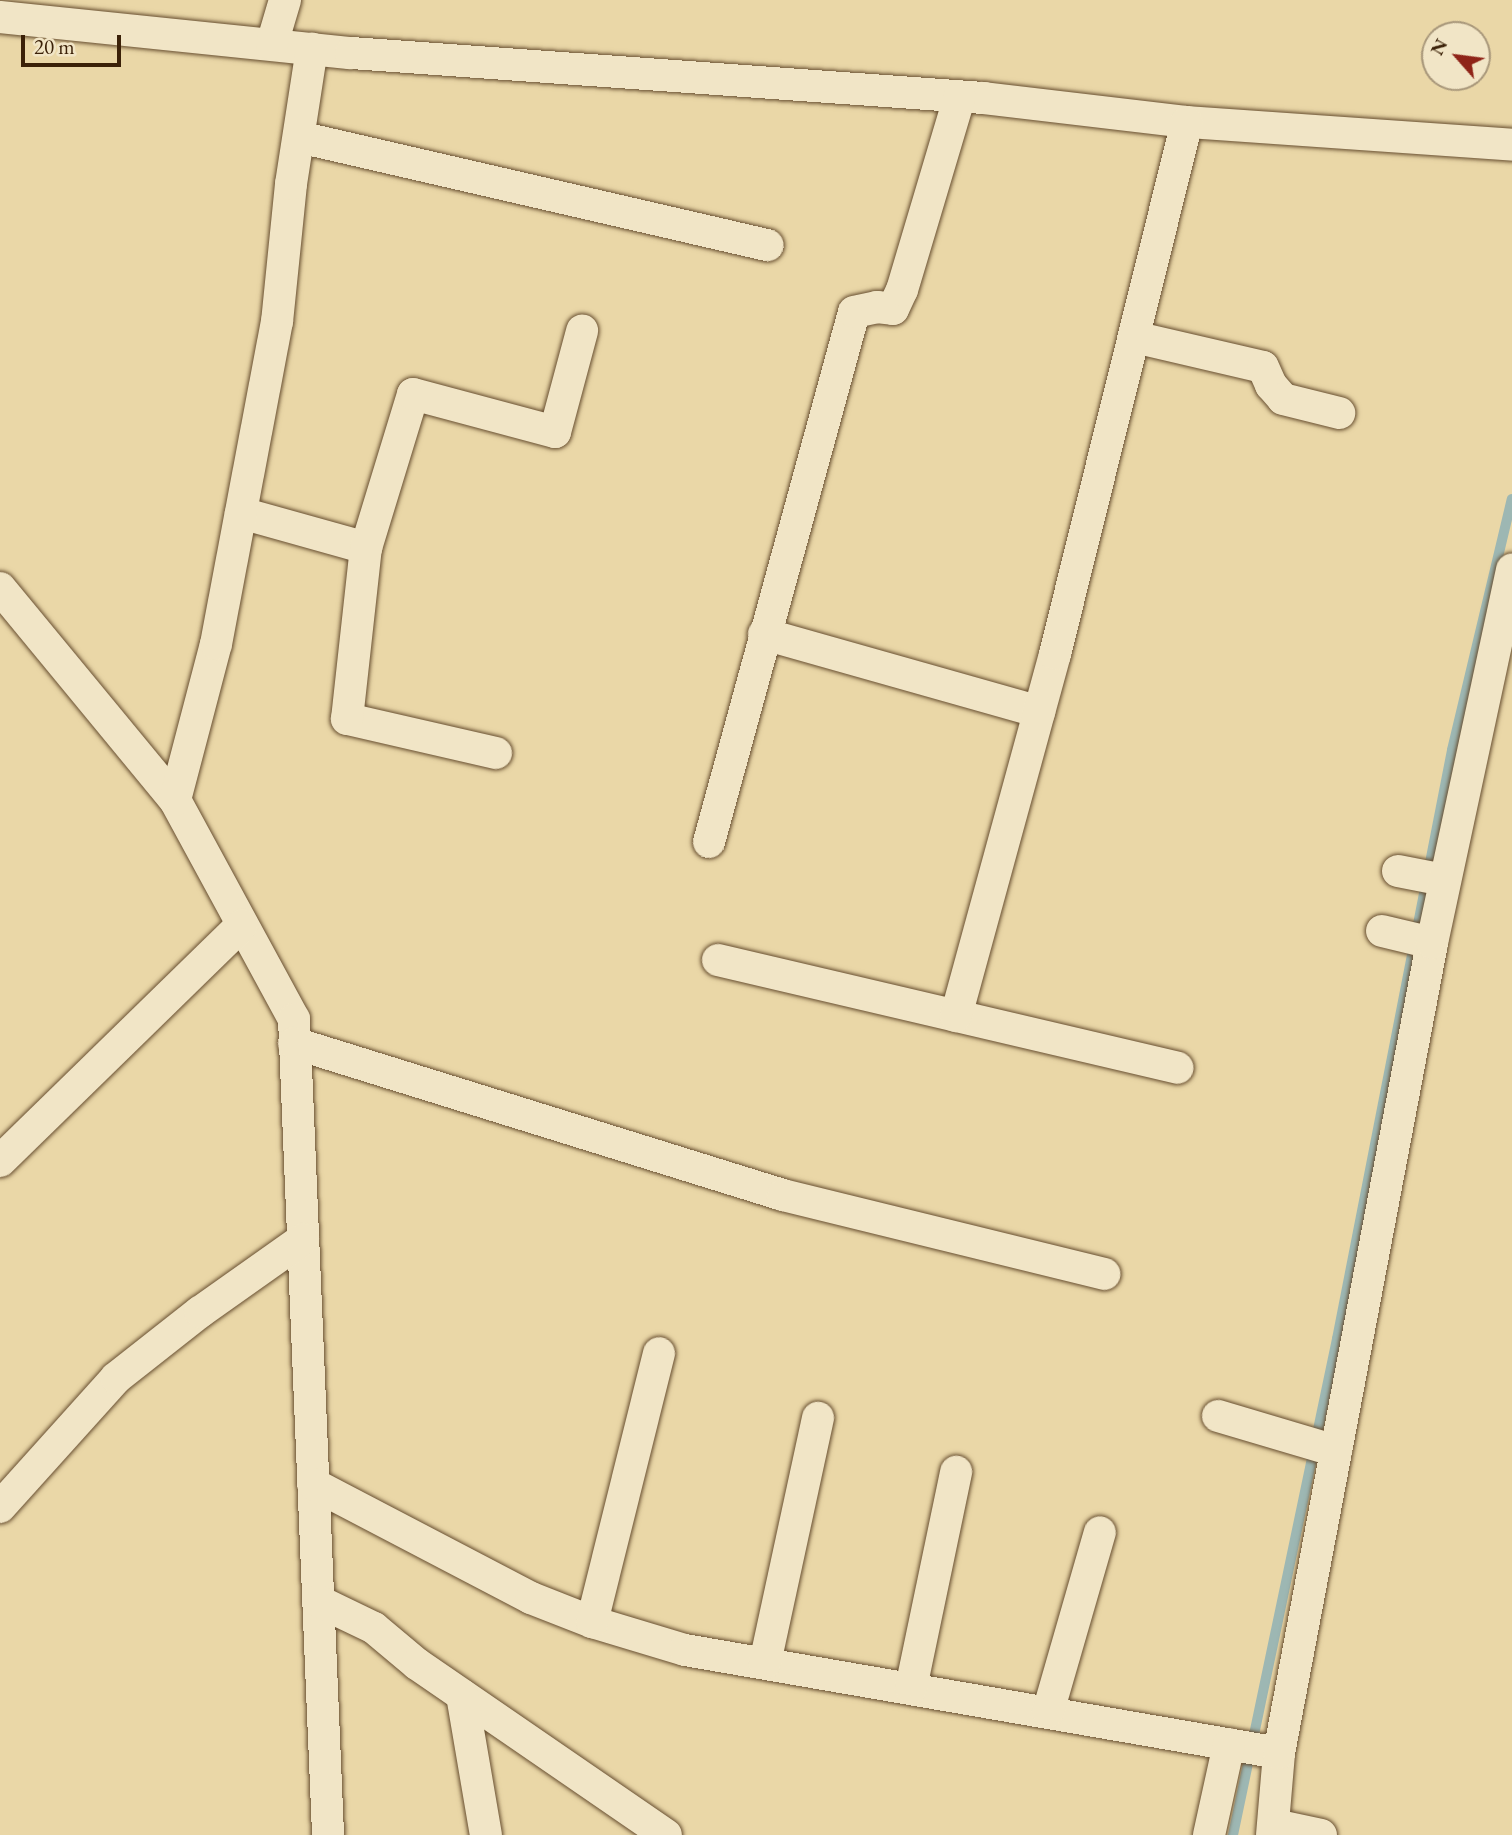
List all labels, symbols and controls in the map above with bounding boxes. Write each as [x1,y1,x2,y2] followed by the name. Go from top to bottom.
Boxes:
[24,21,124,65] scale bar
[1421,21,1491,91] north arrow
[34,33,75,60] text: 20 m
[1424,34,1453,60] text: N

